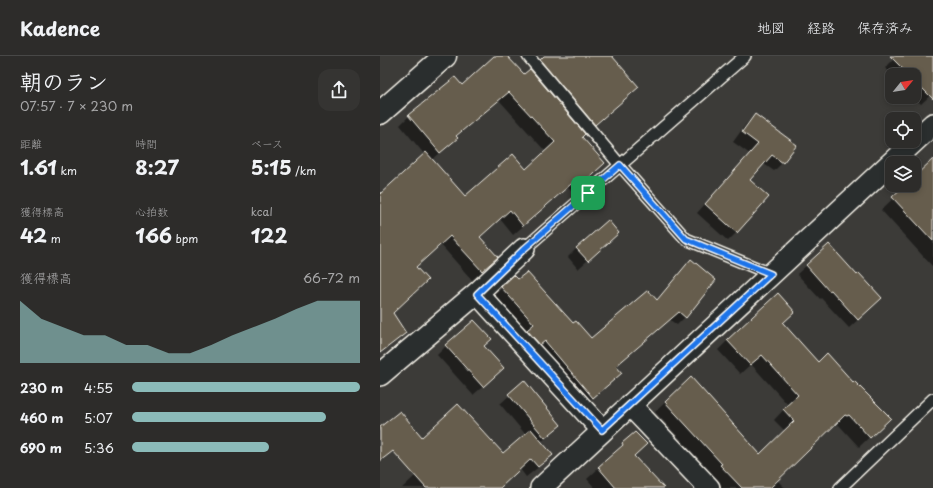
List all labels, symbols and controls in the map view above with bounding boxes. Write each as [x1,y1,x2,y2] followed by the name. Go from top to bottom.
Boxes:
[20,14,100,42] text: Kadence
[757,17,785,38] text: 地図
[807,17,835,38] text: 経路
[857,17,913,38] text: 保存済み
[20,64,108,97] text: 朝のラン
[885,68,921,104] north arrow
[885,68,921,192] map controls
[318,69,360,111] button: share
[20,96,133,115] text: 07:57 · 7 × 230 m
[885,112,921,148] button: locate
[20,135,42,152] text: 距離
[135,135,157,152] text: 時間
[251,135,283,152] text: ペース
[20,152,57,182] text: 1.61
[135,152,179,182] text: 8:27
[251,152,292,182] text: 5:15
[885,156,921,192] button: layers
[57,162,77,179] text: km
[292,162,316,179] text: /km
[571,176,605,210] pin
[577,182,599,204] icon: arrive
[20,203,64,220] text: 獲得標高
[135,203,168,220] text: 心拍数
[251,203,273,220] text: kcal
[20,220,47,250] text: 42
[135,220,172,250] text: 166
[251,220,287,250] text: 122
[47,230,61,247] text: m
[172,230,198,247] text: bpm
[20,268,72,287] text: 獲得標高
[303,268,360,287] text: 66–72 m
[20,378,63,397] text: 230 m
[84,378,113,397] text: 4:55
[20,408,63,427] text: 460 m
[84,408,113,427] text: 5:07
[20,438,62,457] text: 690 m
[84,438,114,457] text: 5:36

